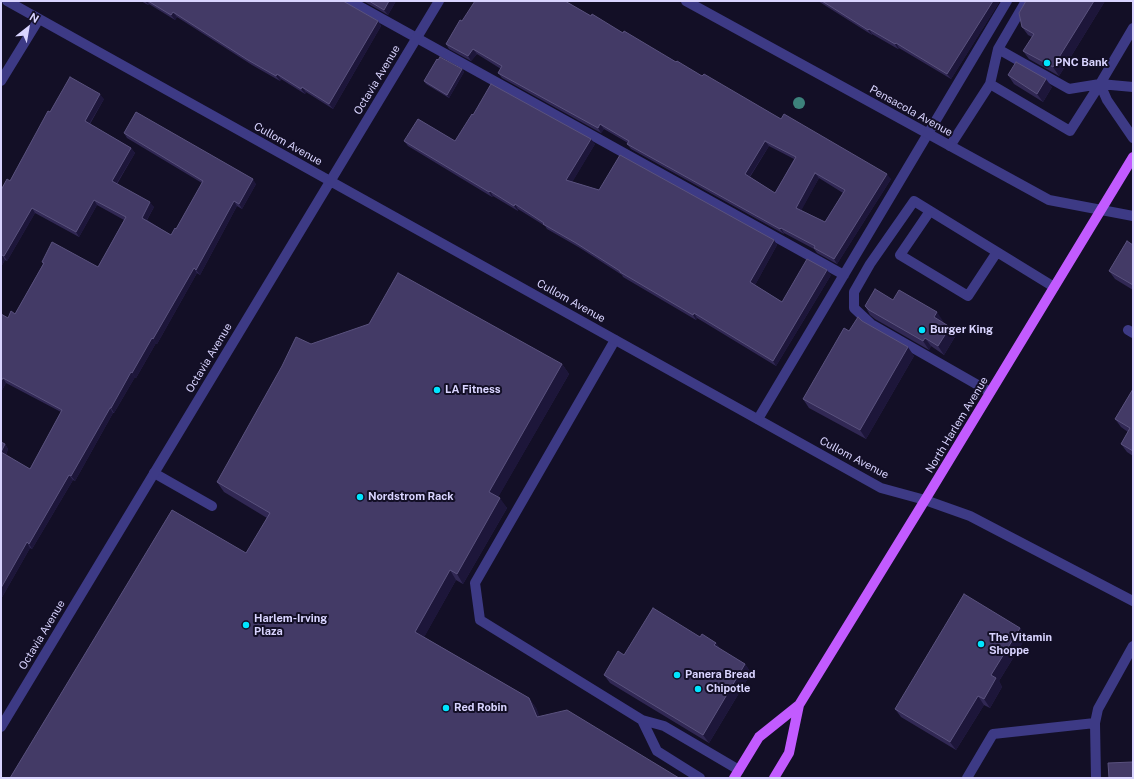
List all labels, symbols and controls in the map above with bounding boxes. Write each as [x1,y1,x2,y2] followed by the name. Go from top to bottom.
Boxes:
[8,8,48,48] north arrow
[27,10,41,25] text: N
[351,43,403,117] street label: Octavia Avenue
[1055,56,1108,70] place label: PNC Bank
[1042,58,1052,68] marker: PNC Bank
[867,83,955,139] street label: Pensacola Avenue
[251,120,325,168] street label: Cullom Avenue
[534,277,608,325] street label: Cullom Avenue
[183,321,235,395] street label: Octavia Avenue
[930,323,993,337] place label: Burger King
[917,325,927,335] marker: Burger King
[923,374,991,476] street label: North Harlem Avenue
[445,383,501,397] place label: LA Fitness
[432,385,442,395] marker: LA Fitness
[817,434,891,482] street label: Cullom Avenue
[368,490,454,504] place label: Nordstrom Rack
[355,492,365,502] marker: Nordstrom Rack
[16,598,68,672] street label: Octavia Avenue
[254,612,327,638] place label: Harlem-Irving Plaza
[241,620,251,630] marker: Harlem-Irving Plaza
[989,631,1052,657] place label: The Vitamin Shoppe
[976,639,986,649] marker: The Vitamin Shoppe
[685,668,756,682] place label: Panera Bread
[672,670,682,680] marker: Panera Bread
[706,682,750,696] place label: Chipotle
[693,684,703,694] marker: Chipotle
[454,701,507,715] place label: Red Robin
[441,703,451,713] marker: Red Robin

